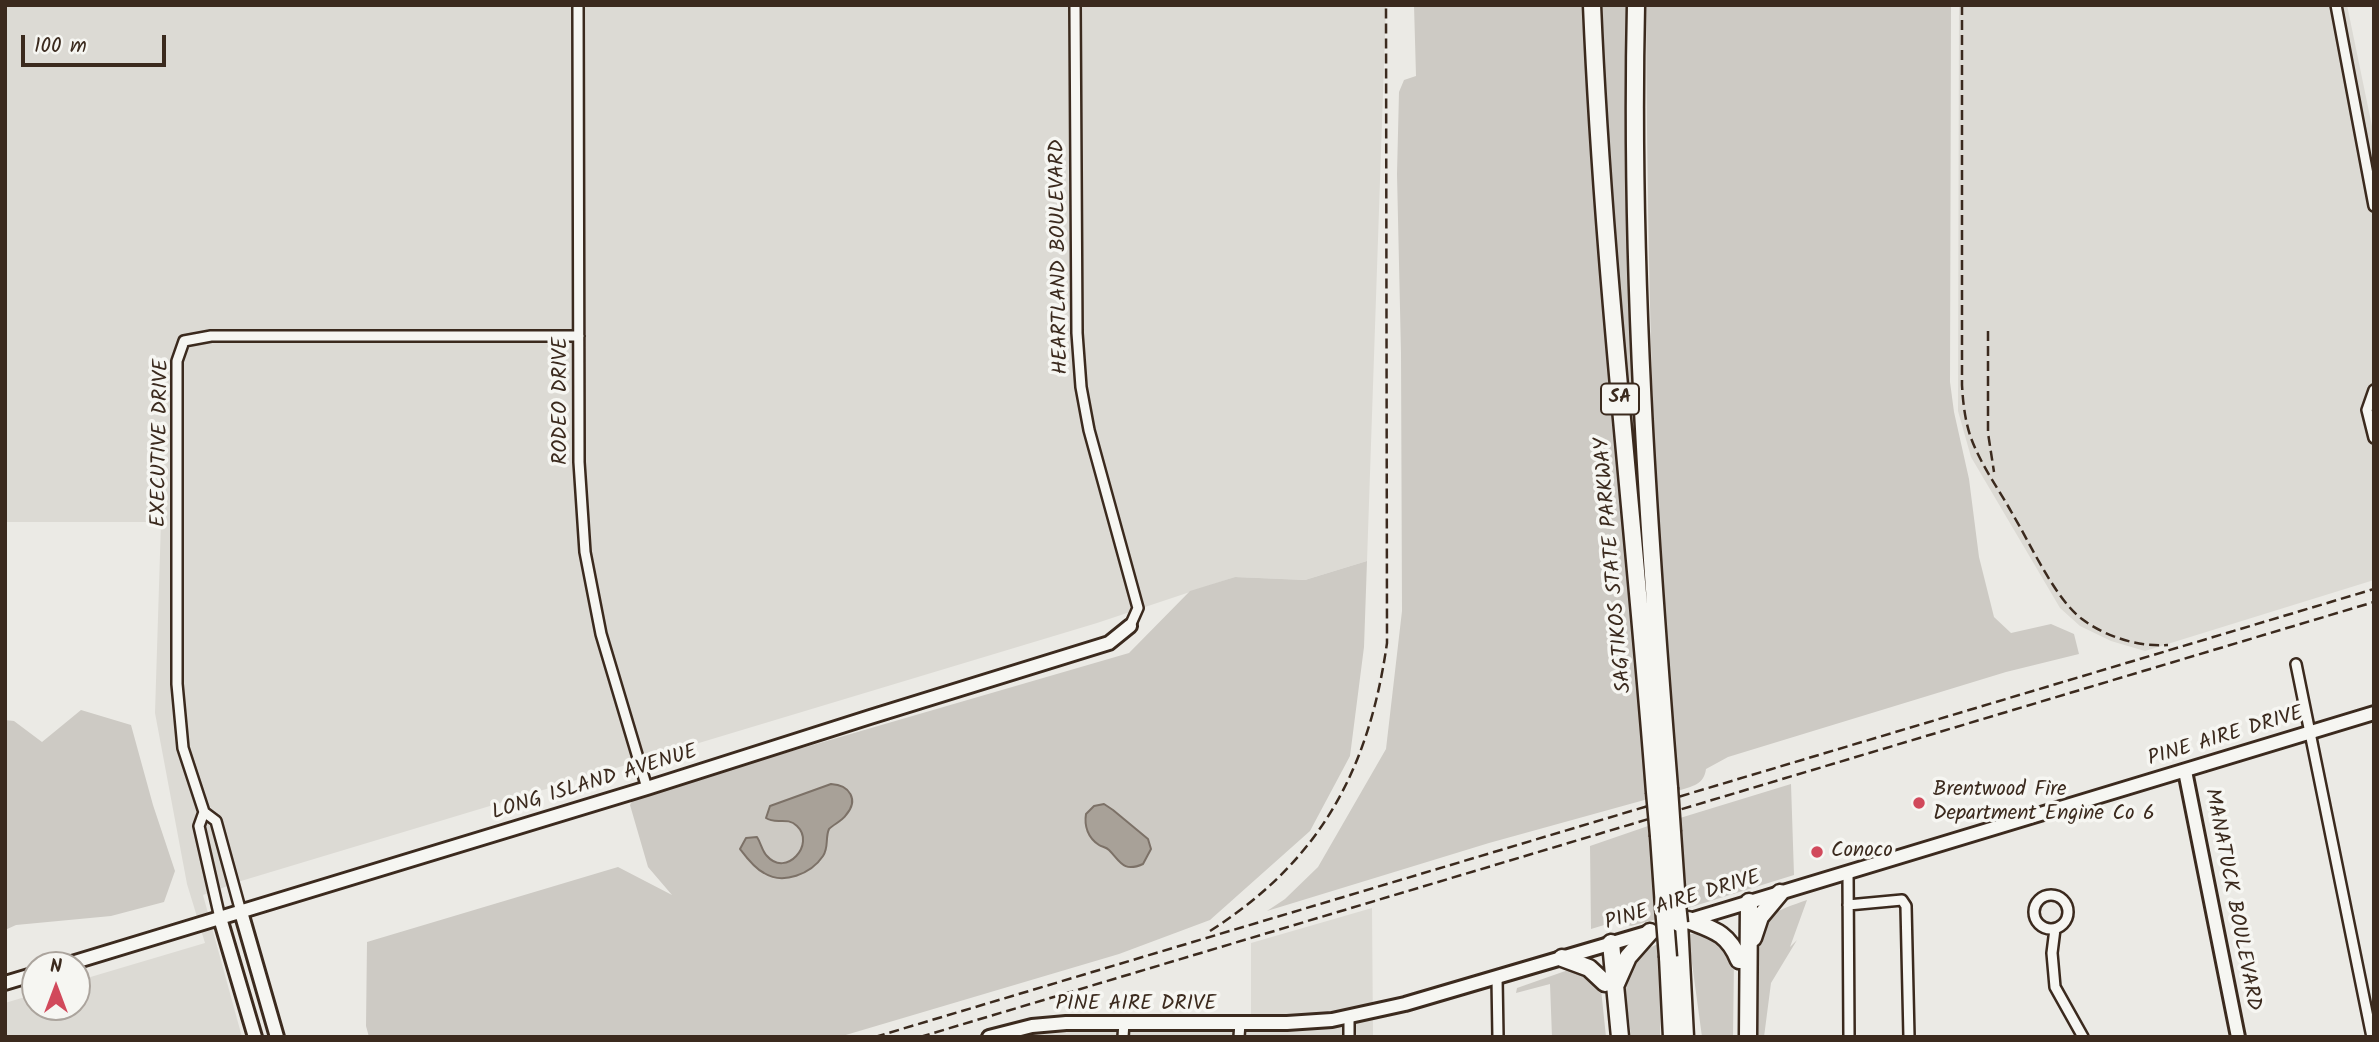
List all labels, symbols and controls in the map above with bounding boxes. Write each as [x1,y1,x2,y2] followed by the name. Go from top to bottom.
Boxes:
[24,21,170,65] scale bar
[34,30,87,63] text: 100 m
[1046,139,1076,375] street label: HEARTLAND BOULEVARD
[549,337,575,465] street label: RODEO DRIVE
[148,359,176,527] street label: EXECUTIVE DRIVE
[1601,384,1639,414] road number: SA
[1591,436,1639,694] street label: SAGTIKOS STATE PARKWAY
[2145,702,2307,774] street label: PINE AIRE DRIVE
[489,741,701,827] street label: LONG ISLAND AVENUE
[1933,778,2155,828] place label: Brentwood Fire Department Engine Co 6
[2197,787,2265,1013] street label: MANATUCK BOULEVARD
[1911,795,1927,811] marker: Brentwood Fire Department Engine Co 6
[1831,839,1893,865] place label: Conoco
[1809,844,1825,860] marker: Conoco
[1602,866,1764,938] street label: PINE AIRE DRIVE
[21,951,91,1021] north arrow
[50,952,62,982] text: N
[1056,992,1216,1018] street label: PINE AIRE DRIVE

